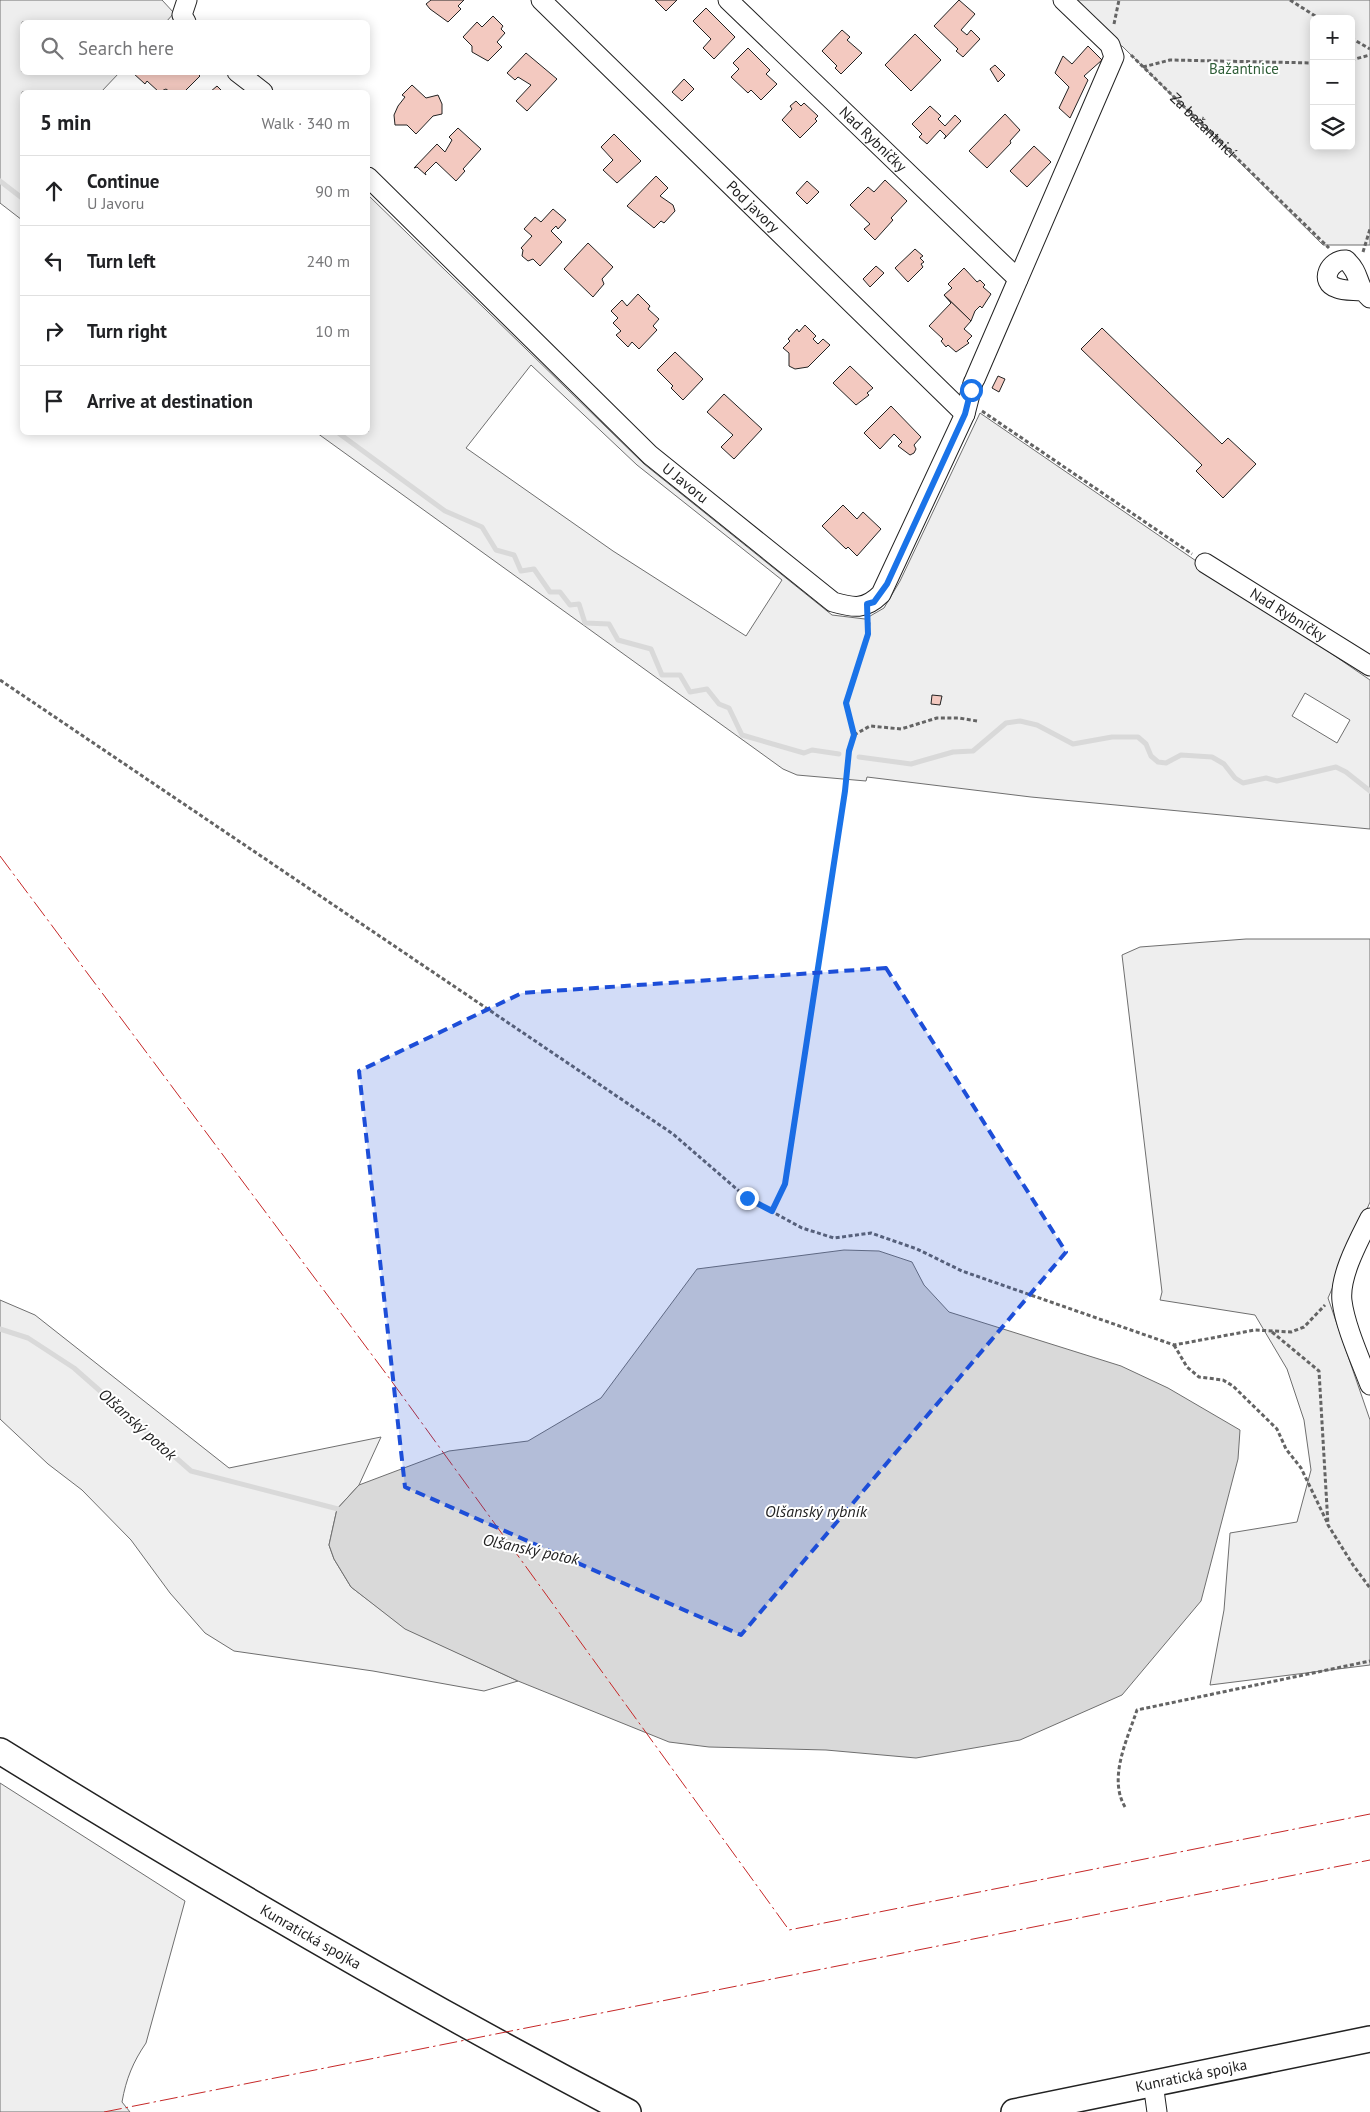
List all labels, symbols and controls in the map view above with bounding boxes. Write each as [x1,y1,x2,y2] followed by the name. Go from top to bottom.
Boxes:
[1310,15,1355,150] map controls
[1310,15,1355,60] button: +
[20,20,370,75] search box
[38,34,66,62] icon: search
[78,36,174,60] text: Search here
[1209,59,1279,78] park label: Bažantnice
[1310,60,1355,105] button: −
[1166,89,1241,162] street label: Za bažantnicí
[836,102,911,176] street label: Nad Rybníčky
[1310,105,1355,150] button: layers
[40,109,91,136] text: 5 min
[261,113,350,133] text: Walk · 340 m
[87,169,159,193] text: Continue
[723,176,784,237] street label: Pod javory
[40,177,68,205] icon: ahead
[315,181,350,201] text: 90 m
[87,193,144,213] text: U Javoru
[40,247,68,275] icon: left
[87,249,156,273] text: Turn left
[307,251,350,271] text: 240 m
[40,317,68,345] icon: right
[87,319,167,343] text: Turn right
[315,321,350,341] text: 10 m
[960,379,983,402] route start
[40,387,68,415] icon: arrive
[87,389,253,413] text: Arrive at destination
[658,458,712,507] street label: U Javoru
[1247,584,1330,645] street label: Nad Rybníčky
[736,1187,759,1210] route end
[95,1384,182,1465] water label: Olšanský potok
[765,1501,868,1521] water label: Olšanský rybník
[481,1529,582,1569] water label: Olšanský potok
[257,1900,365,1973] street label: Kunratická spojka
[1134,2054,1249,2096] street label: Kunratická spojka

